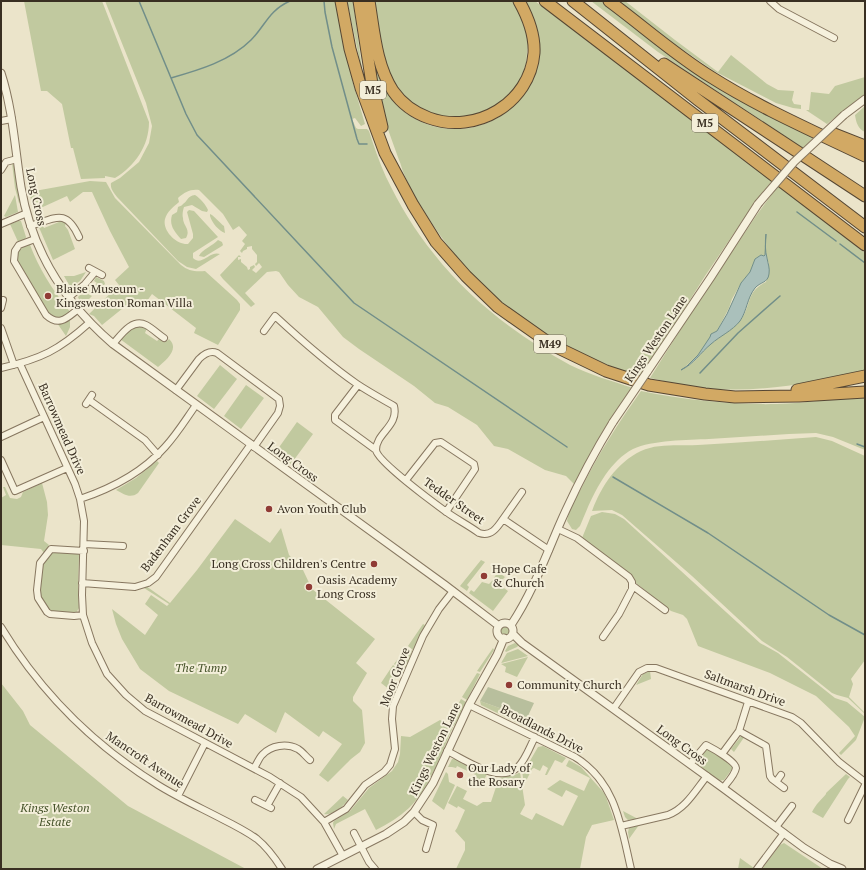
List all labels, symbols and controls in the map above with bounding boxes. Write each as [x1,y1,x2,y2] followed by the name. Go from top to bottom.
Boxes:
[360,81,386,99] road number: M5
[692,114,718,132] road number: M5
[23,167,50,227] street label: Long Cross
[56,281,192,310] place label: Blaise Museum - Kingsweston Roman Villa
[43,291,53,301] marker: Blaise Museum - Kingsweston Roman Villa
[621,292,690,385] street label: Kings Weston Lane
[534,335,566,353] road number: M49
[36,381,89,477] street label: Barrowmead Drive
[265,438,322,485] street label: Long Cross
[421,474,488,528] street label: Tedder Street
[137,493,204,574] street label: Badenham Grove
[277,501,367,516] place label: Avon Youth Club
[264,504,274,514] marker: Avon Youth Club
[212,556,366,571] place label: Long Cross Children's Centre
[369,559,379,569] marker: Long Cross Children's Centre
[492,561,547,590] place label: Hope Cafe & Church
[479,571,489,581] marker: Hope Cafe & Church
[317,572,398,601] place label: Oasis Academy Long Cross
[304,582,314,592] marker: Oasis Academy Long Cross
[376,645,413,709] street label: Moor Grove
[175,660,227,675] park label: The Tump
[703,666,788,709] street label: Saltmarsh Drive
[517,677,622,692] place label: Community Church
[504,680,514,690] marker: Community Church
[143,690,236,751] street label: Barrowmead Drive
[406,700,464,798] street label: Kings Weston Lane
[498,701,586,756] street label: Broadlands Drive
[654,721,711,768] street label: Long Cross
[103,728,187,791] street label: Mancroft Avenue
[468,760,531,789] place label: Our Lady of the Rosary
[455,770,465,780] marker: Our Lady of the Rosary
[19,800,90,829] park label: Kings Weston Estate

